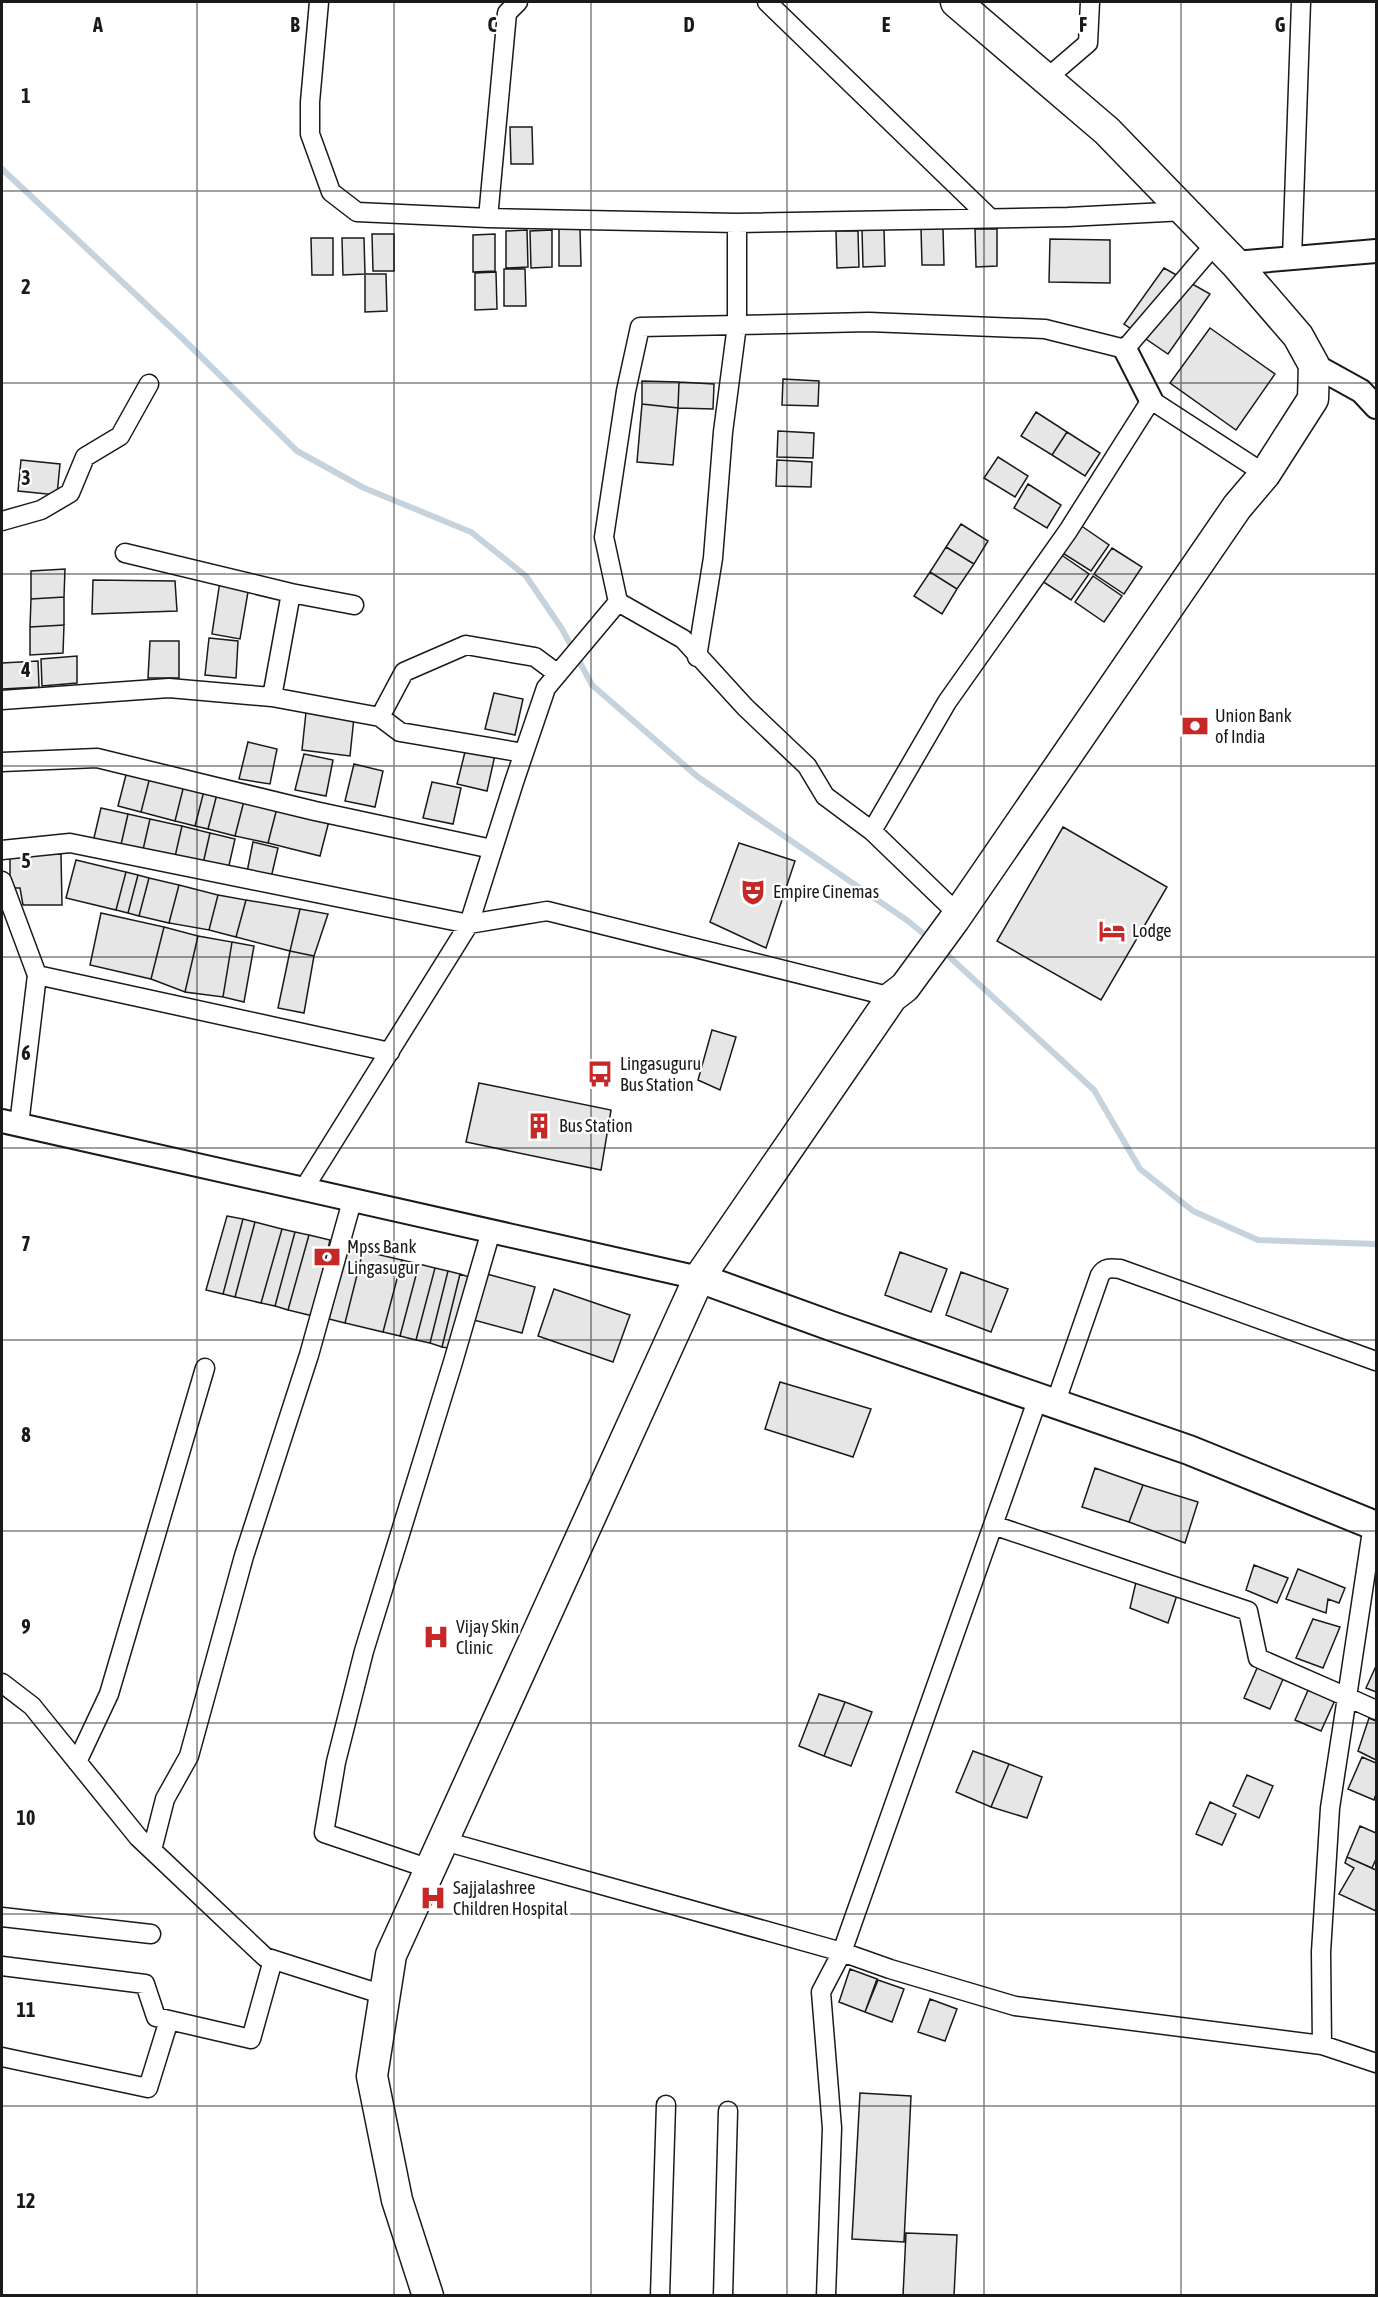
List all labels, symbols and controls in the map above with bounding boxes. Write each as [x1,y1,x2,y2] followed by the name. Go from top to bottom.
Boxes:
[92,13,103,36] text: A
[290,13,300,36] text: B
[488,13,497,36] text: C
[683,13,695,36] text: D
[882,13,891,36] text: E
[1079,13,1087,36] text: F
[1275,13,1286,36] text: G
[21,84,31,107] text: 1
[21,275,31,298] text: 2
[21,466,31,489] text: 3
[20,658,31,681] text: 4
[1215,705,1292,747] place label: Union Bank of India
[1180,711,1210,741] bank icon: Union Bank of India
[21,849,31,872] text: 5
[738,877,768,907] theatre icon: Empire Cinemas
[773,881,879,902] place label: Empire Cinemas
[1097,916,1127,946] hotel icon: Lodge
[1132,920,1172,941] place label: Lodge
[21,1041,31,1064] text: 6
[620,1053,701,1095] place label: Lingasuguru Bus Station
[585,1059,615,1089] bus stop icon: Lingasuguru Bus Station
[524,1111,554,1141] building icon: Bus Station
[559,1115,633,1136] place label: Bus Station
[21,1232,31,1255] text: 7
[347,1236,420,1278] place label: Mpss Bank Lingasugur
[312,1242,342,1272] bank icon: Mpss Bank Lingasugur
[21,1423,31,1446] text: 8
[21,1615,31,1638] text: 9
[456,1616,519,1658] place label: Vijay Skin Clinic
[421,1622,451,1652] hospital icon: Vijay Skin Clinic
[17,1806,35,1829] text: 10
[453,1877,568,1919] place label: Sajjalashree Children Hospital
[418,1883,448,1913] hospital icon: Sajjalashree Children Hospital
[17,1998,35,2021] text: 11
[17,2189,35,2212] text: 12

